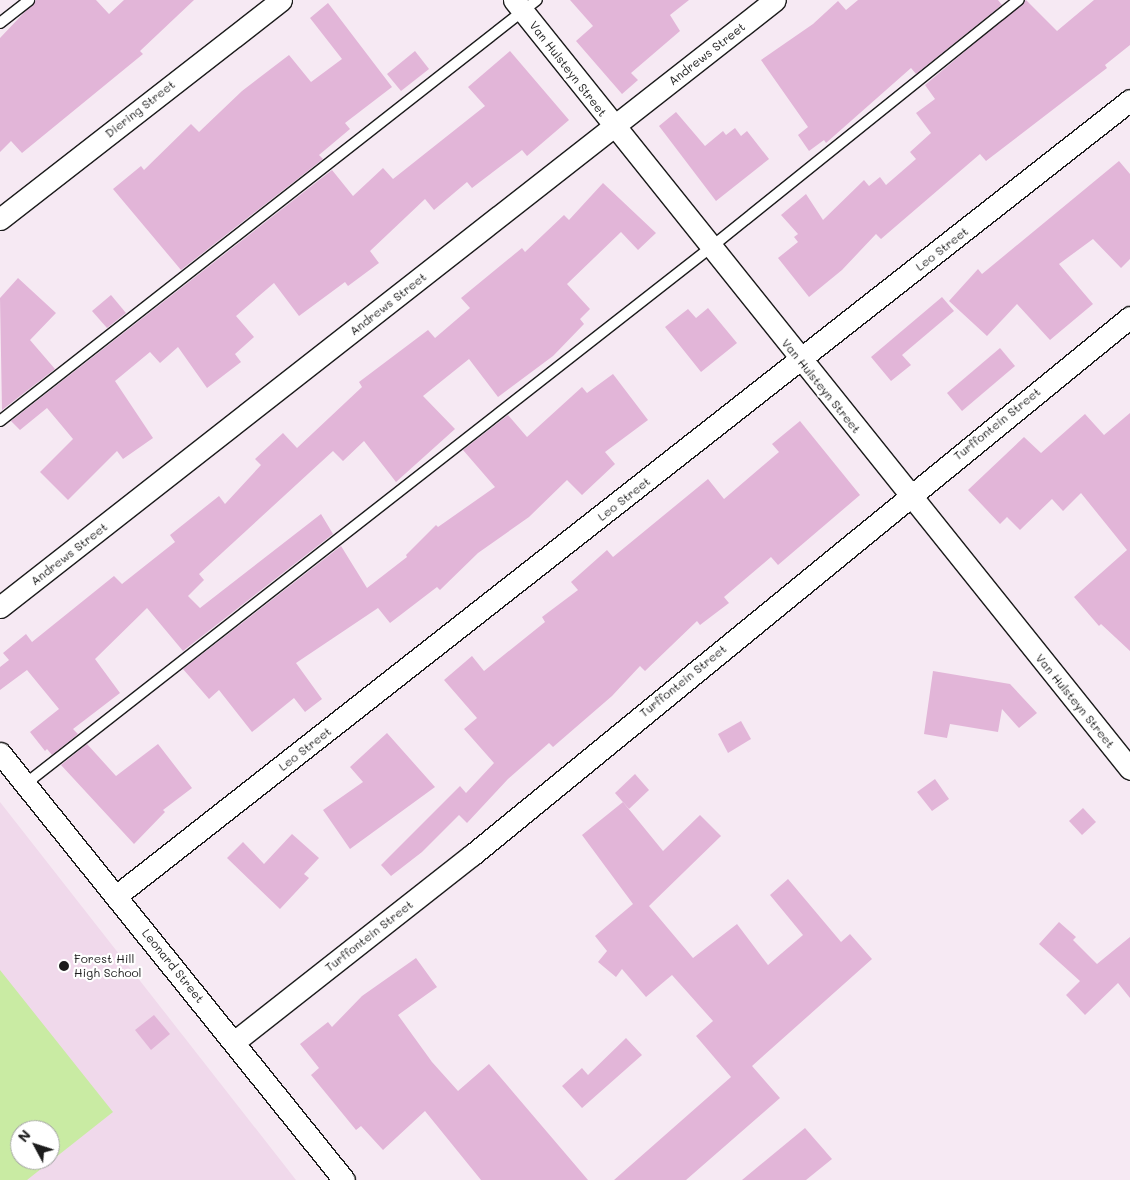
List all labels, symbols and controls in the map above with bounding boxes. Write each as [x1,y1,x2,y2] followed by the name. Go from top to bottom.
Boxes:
[526,18,610,120] street label: Van Hulsteyn Street
[666,20,748,88] street label: Andrews Street
[102,77,178,141] street label: Diering Street
[913,224,971,274] street label: Leo Street
[347,270,429,338] street label: Andrews Street
[778,336,864,436] street label: Van Hulsteyn Street
[951,385,1043,463] street label: Turffontein Street
[595,474,653,524] street label: Leo Street
[28,520,110,588] street label: Andrews Street
[637,642,729,720] street label: Turffontein Street
[1032,651,1118,751] street label: Van Hulsteyn Street
[276,724,334,774] street label: Leo Street
[322,897,416,975] street label: Turffontein Street
[139,926,207,1006] street label: Leonard Street
[74,952,142,980] place label: Forest Hill High School
[58,960,70,972] marker: Forest Hill High School
[10,1120,60,1170] north arrow
[13,1126,35,1146] text: N

